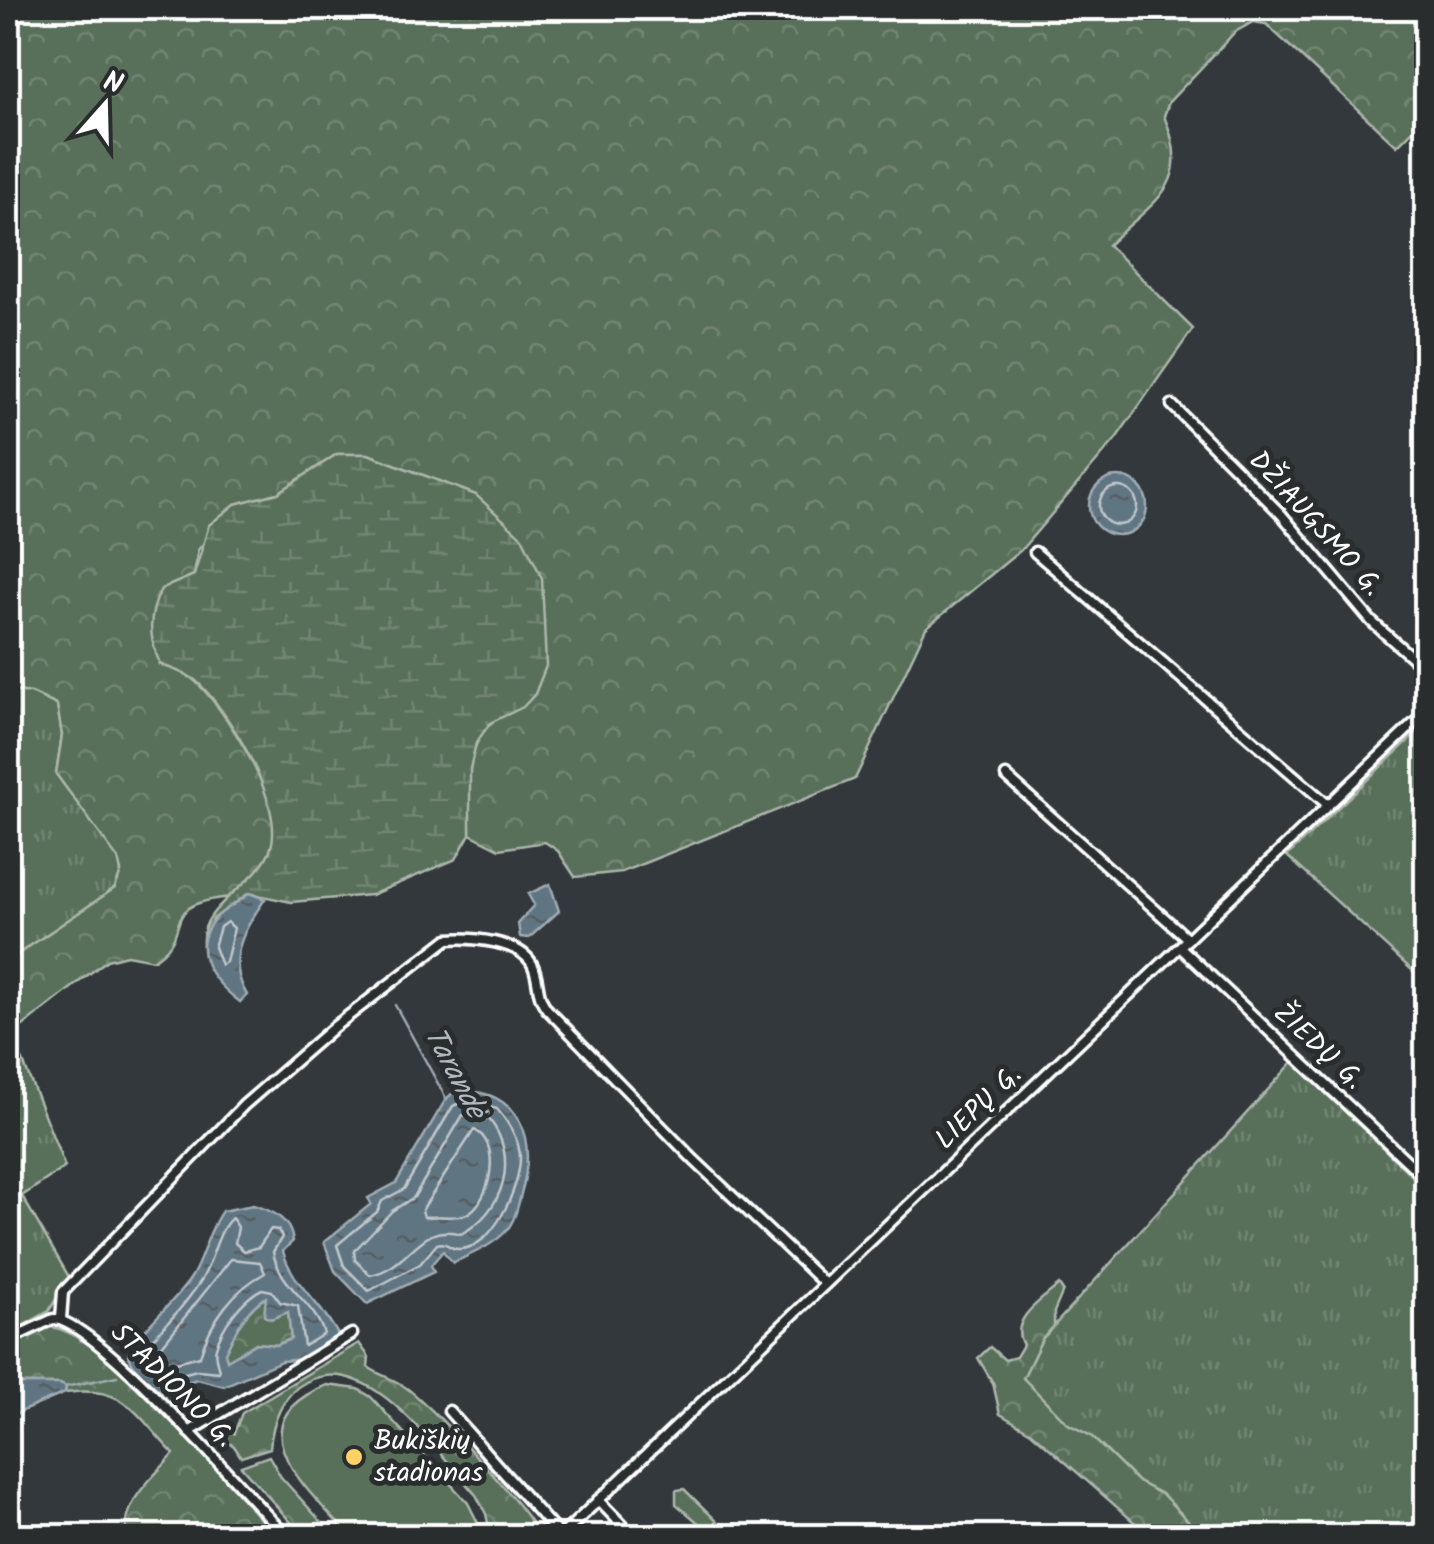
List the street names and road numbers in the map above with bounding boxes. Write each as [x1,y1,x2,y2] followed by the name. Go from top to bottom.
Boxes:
[1237,441,1393,607] street label: DŽIAUGSMO G.
[1262,992,1374,1102] street label: ŽIEDŲ G.
[925,1055,1033,1161] street label: LIEPŲ G.
[99,1313,245,1459] street label: STADIONO G.

